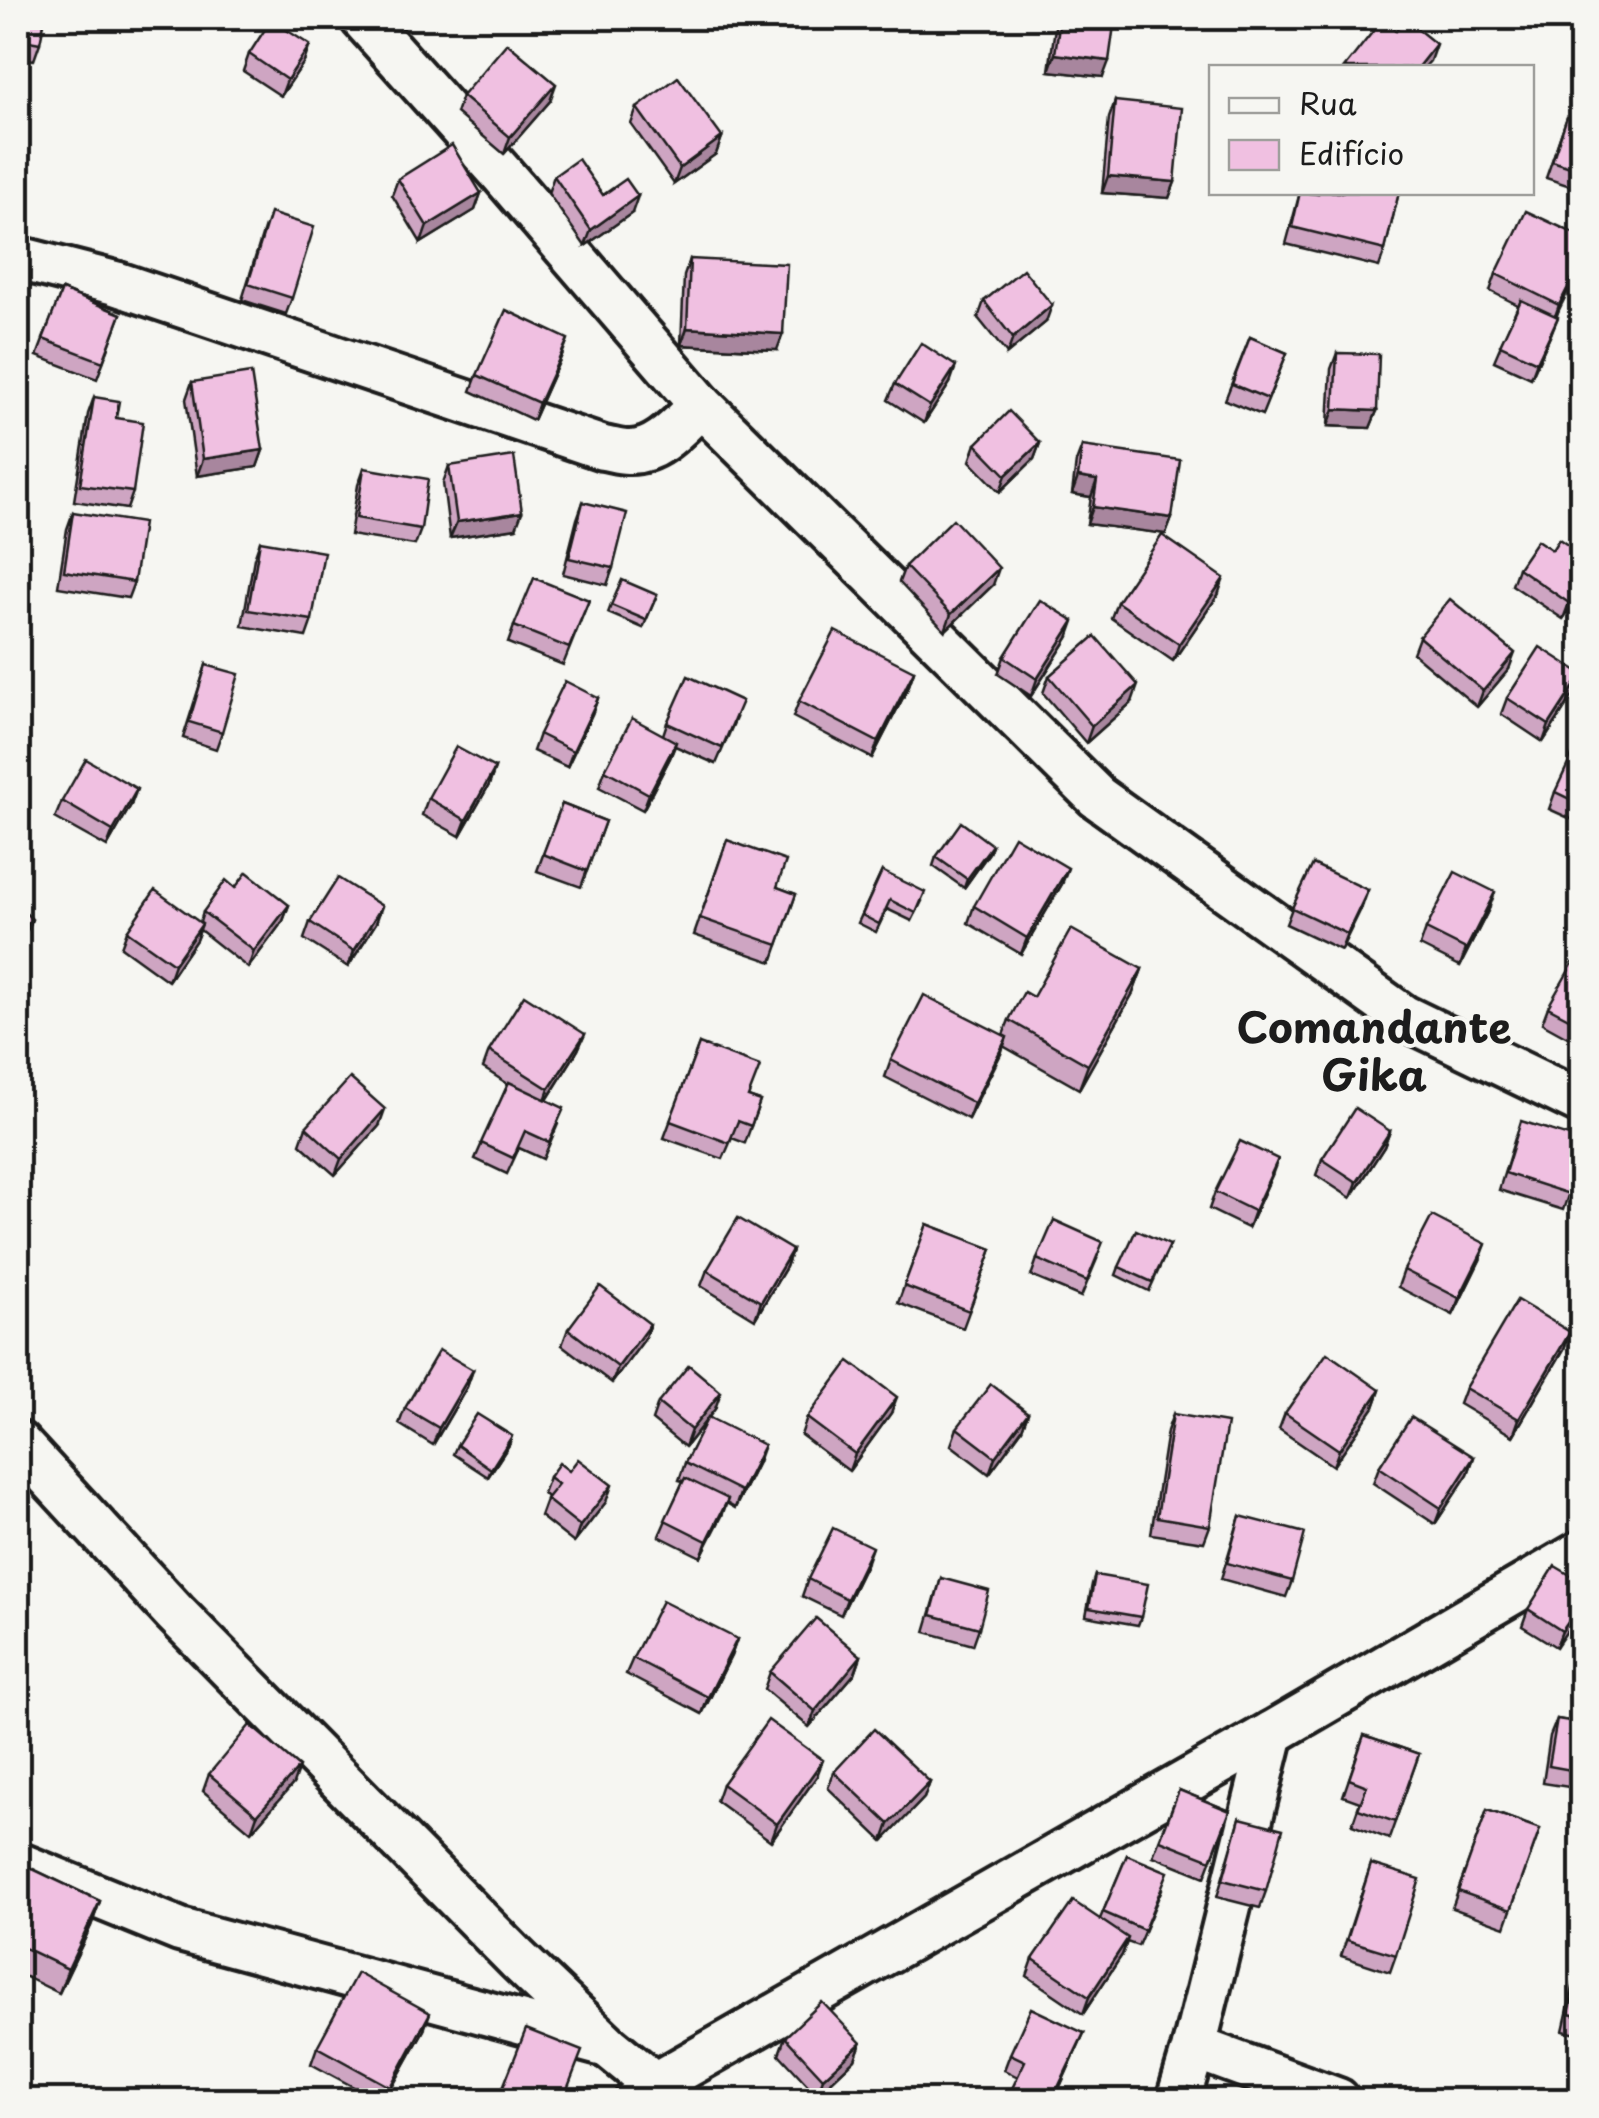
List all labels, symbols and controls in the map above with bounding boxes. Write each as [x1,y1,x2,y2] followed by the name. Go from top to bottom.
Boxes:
[1209,65,1534,195] legend
[1299,80,1357,125] text: Rua
[1299,130,1404,175] text: Edifício
[1237,994,1511,1105] district label: Comandante Gika

